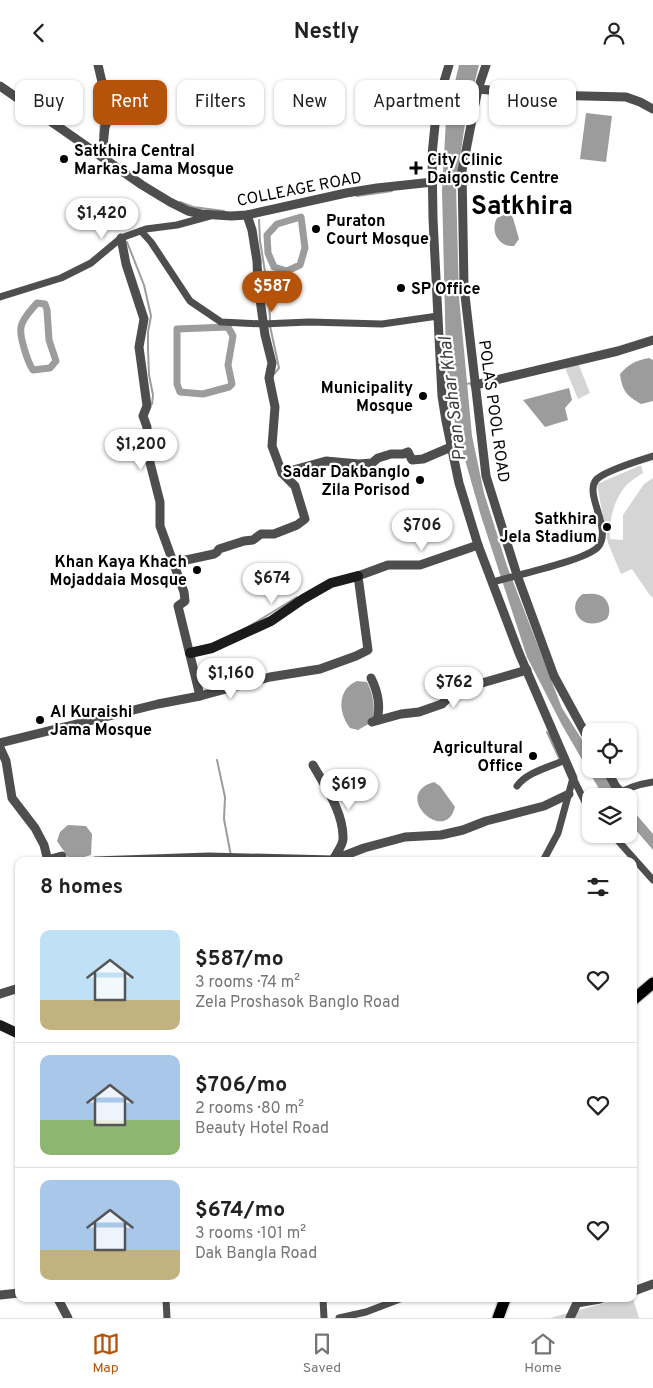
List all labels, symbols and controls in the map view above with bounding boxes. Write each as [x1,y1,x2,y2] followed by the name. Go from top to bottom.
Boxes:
[25,19,53,47] icon: back
[294,19,359,46] text: Nestly
[600,19,628,47] icon: person
[15,80,83,125] chip: Buy
[93,80,167,125] chip: Rent
[177,80,264,125] chip: Filters
[274,80,345,125] chip: New
[355,80,479,125] chip: Apartment
[489,80,576,125] chip: House
[74,142,234,180] place label: Satkhira Central Markas Jama Mosque
[427,151,559,189] place label: City Clinic Daigonstic Centre
[58,153,70,165] marker: Satkhira Central Markas Jama Mosque
[409,161,423,175] marker: City Clinic Daigonstic Centre
[235,168,364,212] street label: COLLEAGE ROAD
[471,191,573,224] district label: Satkhira
[61,197,143,240] pin: $1,420
[77,204,127,224] text: $1,420
[326,212,429,250] place label: Puraton Court Mosque
[310,223,322,235] marker: Puraton Court Mosque
[242,271,302,313] pin: $587
[253,277,291,297] text: $587
[411,280,481,300] place label: SP Office
[395,282,407,294] marker: SP Office
[434,334,473,462] water label: Pran Sahar Khal
[473,339,513,484] street label: POLAS POOL ROAD
[321,379,413,417] place label: Municipality Mosque
[417,390,429,402] marker: Municipality Mosque
[100,429,182,471] pin: $1,200
[115,435,167,455] text: $1,200
[283,463,410,501] place label: Sadar Dakbanglo Zila Porisod
[414,474,426,486] marker: Sadar Dakbanglo Zila Porisod
[392,509,452,552] pin: $706
[499,510,597,548] place label: Satkhira Jela Stadium
[403,516,441,536] text: $706
[601,521,613,533] marker: Satkhira Jela Stadium
[50,553,187,591] place label: Khan Kaya Khach Mojaddaia Mosque
[242,563,302,605] pin: $674
[191,564,203,576] marker: Khan Kaya Khach Mojaddaia Mosque
[253,569,291,589] text: $674
[190,657,272,700] pin: $1,160
[208,664,254,684] text: $1,160
[424,667,484,709] pin: $762
[435,673,473,693] text: $762
[50,703,152,741] place label: Al Kuraishi Jama Mosque
[34,714,46,726] marker: Al Kuraishi Jama Mosque
[582,723,637,843] map controls
[582,723,637,778] button: locate
[433,739,523,777] place label: Agricultural Office
[527,750,539,762] marker: Agricultural Office
[319,769,379,811] pin: $619
[331,775,367,795] text: $619
[582,788,637,843] button: layers
[584,873,612,901] icon: filters
[40,874,123,901] text: 8 homes
[195,946,284,973] text: $587/mo
[80,950,140,1010] icon: home
[584,966,612,994] icon: heart
[195,973,300,993] text: 3 rooms · 74 m²
[195,993,400,1013] text: Zela Proshasok Banglo Road
[195,1072,287,1099] text: $706/mo
[80,1075,140,1135] icon: home
[584,1091,612,1119] icon: heart
[195,1099,304,1119] text: 2 rooms · 80 m²
[195,1119,329,1139] text: Beauty Hotel Road
[195,1197,285,1224] text: $674/mo
[80,1200,140,1260] icon: home
[584,1216,612,1244] icon: heart
[195,1224,306,1244] text: 3 rooms · 101 m²
[195,1244,317,1264] text: Dak Bangla Road
[92,1330,120,1377] tab: Map
[303,1330,341,1377] tab: Saved
[524,1330,561,1377] tab: Home

